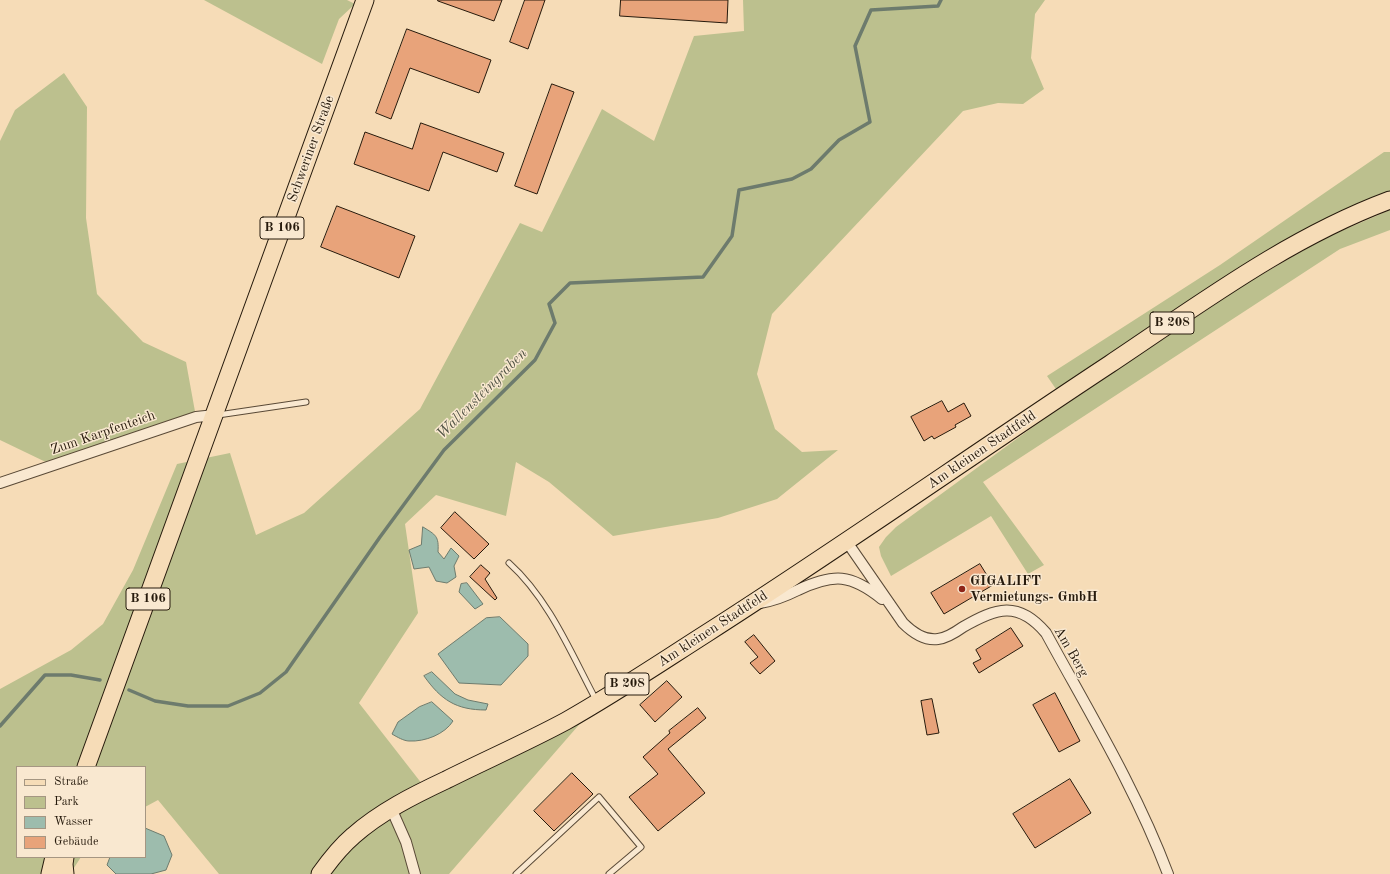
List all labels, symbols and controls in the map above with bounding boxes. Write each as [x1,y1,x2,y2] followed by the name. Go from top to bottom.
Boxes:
[284,93,338,205] street label: Schweriner Straße
[260,217,304,239] road number: B 106
[1150,312,1194,334] road number: B 208
[433,345,531,443] water label: Wallensteingraben
[48,407,158,459] street label: Zum Karpfenteich
[925,407,1039,493] street label: Am kleinen Stadtfeld
[970,573,1098,606] place label: GIGALIFT Vermietungs- GmbH
[957,584,967,594] marker: GIGALIFT Vermietungs- GmbH
[655,587,771,671] street label: Am kleinen Stadtfeld
[126,588,170,610] road number: B 106
[1050,624,1092,680] street label: Am Berg
[605,673,649,695] road number: B 208
[16,766,146,858] legend
[54,776,88,788] text: Straße
[54,796,79,808] text: Park
[54,816,93,828] text: Wasser
[54,836,98,848] text: Gebäude

